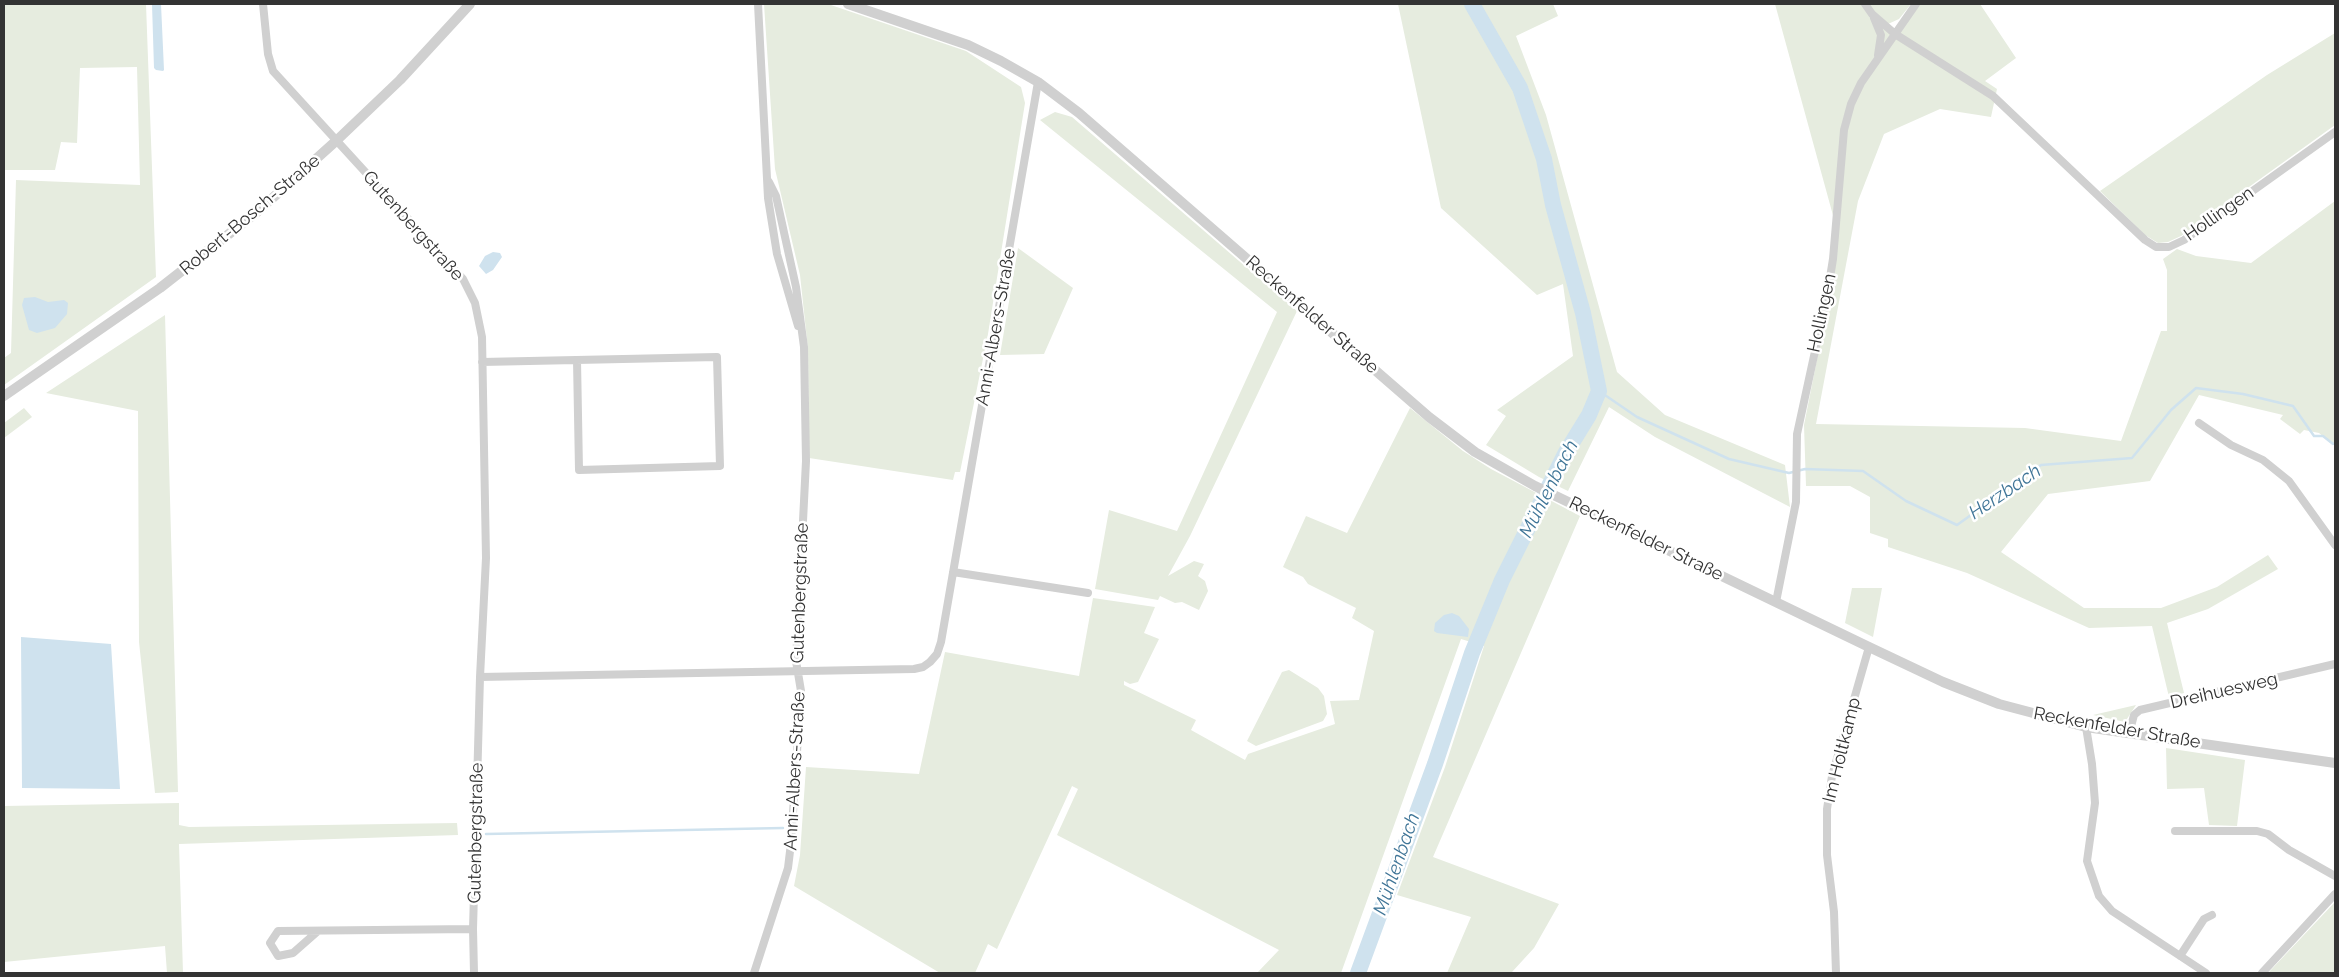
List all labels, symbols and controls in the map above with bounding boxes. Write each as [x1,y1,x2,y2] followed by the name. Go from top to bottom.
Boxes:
[175,150,325,280] street label: Robert-Bosch-Straße
[358,167,468,285] street label: Gutenbergstraße
[2180,182,2258,246] street label: Hollingen
[972,247,1020,407] street label: Anni-Albers-Straße
[1241,251,1383,379] street label: Reckenfelder Straße
[1803,272,1841,354] street label: Hollingen
[1515,436,1583,542] water label: Mühlenbach
[1965,460,2045,524] water label: Herzbach
[1565,492,1727,586] street label: Reckenfelder Straße
[787,522,813,664] street label: Gutenbergstraße
[2168,668,2280,714] street label: Dreihuesweg
[780,691,810,851] street label: Anni-Albers-Straße
[1819,695,1865,805] street label: Im Holtkamp
[2032,703,2202,753] street label: Reckenfelder Straße
[464,762,488,904] street label: Gutenbergstraße
[1369,810,1425,918] water label: Mühlenbach

